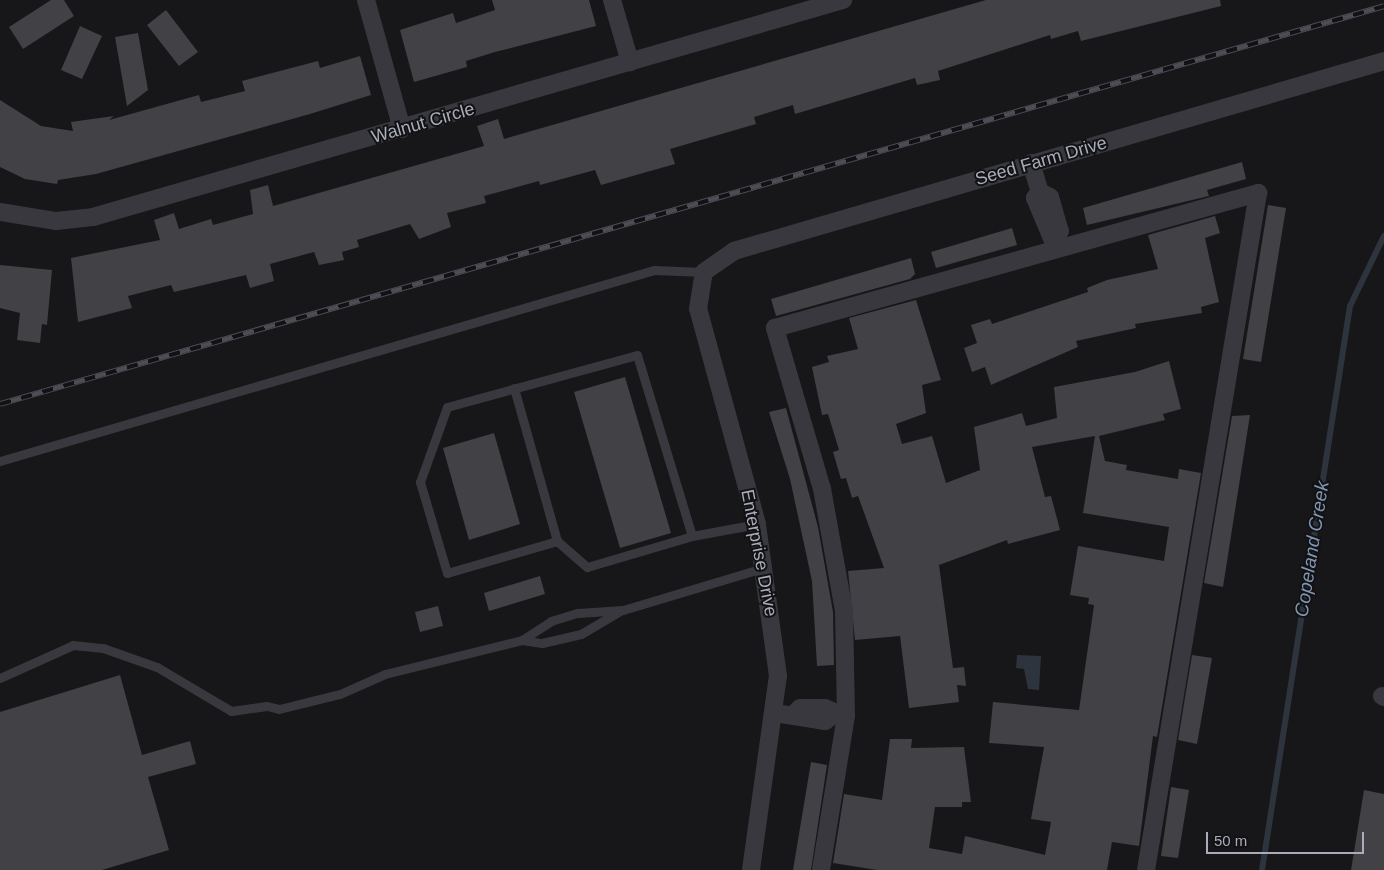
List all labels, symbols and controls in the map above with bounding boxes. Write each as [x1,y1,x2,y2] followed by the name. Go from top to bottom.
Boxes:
[369,98,477,148] street label: Walnut Circle
[973,132,1109,190] street label: Seed Farm Drive
[1290,479,1334,619] water label: Copeland Creek
[736,488,782,618] street label: Enterprise Drive
[1209,822,1366,854] scale bar
[1214,832,1247,849] text: 50 m

